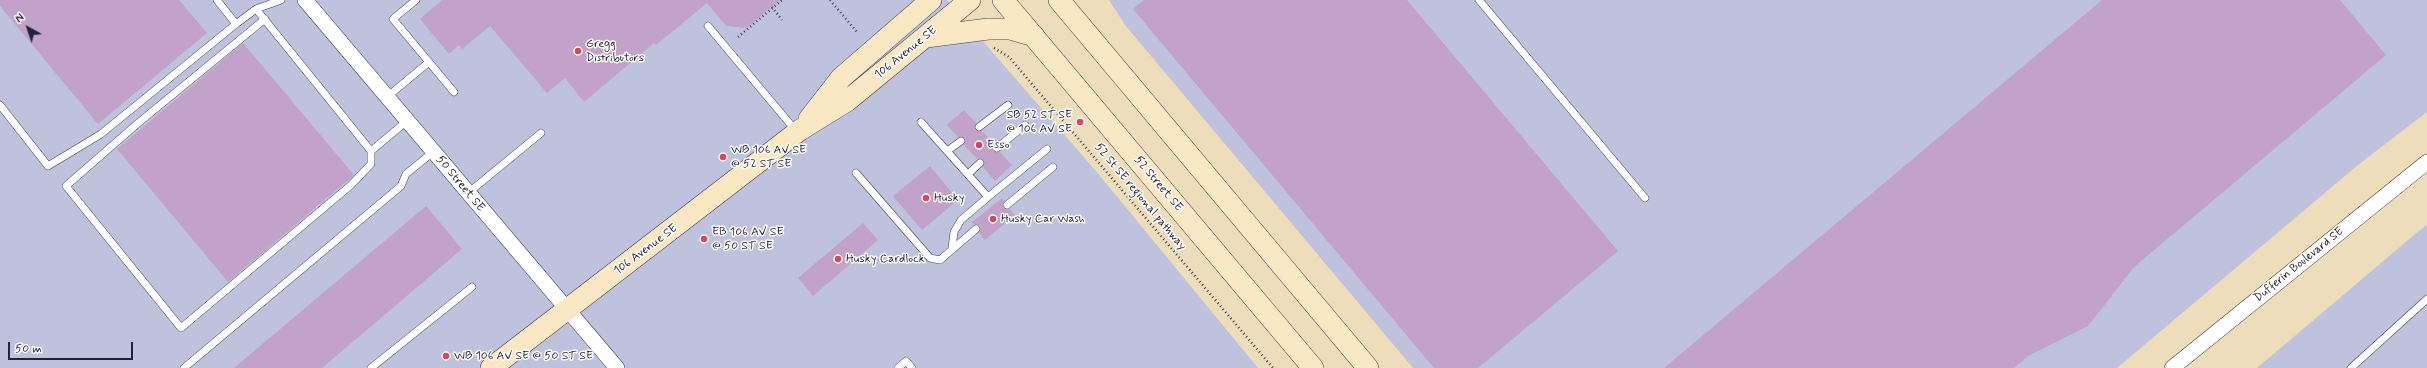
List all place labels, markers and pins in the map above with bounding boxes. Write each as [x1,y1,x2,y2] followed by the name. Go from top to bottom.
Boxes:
[586,37,644,65] place label: Gregg Distributors
[573,46,583,56] marker: Gregg Distributors
[1006,108,1072,136] place label: SB 52 ST SE @ 106 AV SE
[1075,117,1085,127] marker: SB 52 ST SE @ 106 AV SE
[987,138,1010,152] place label: Esso
[974,140,984,150] marker: Esso
[731,143,806,171] place label: WB 106 AV SE @ 52 ST SE
[718,152,728,162] marker: WB 106 AV SE @ 52 ST SE
[934,191,964,205] place label: Husky
[921,193,931,203] marker: Husky
[1001,212,1085,226] place label: Husky Car Wash
[988,214,998,224] marker: Husky Car Wash
[712,225,783,253] place label: EB 106 AV SE @ 50 ST SE
[699,234,709,244] marker: EB 106 AV SE @ 50 ST SE
[846,252,925,266] place label: Husky Cardlock
[833,254,843,264] marker: Husky Cardlock
[454,349,593,363] place label: WB 106 AV SE @ 50 ST SE
[441,351,451,361] marker: WB 106 AV SE @ 50 ST SE

